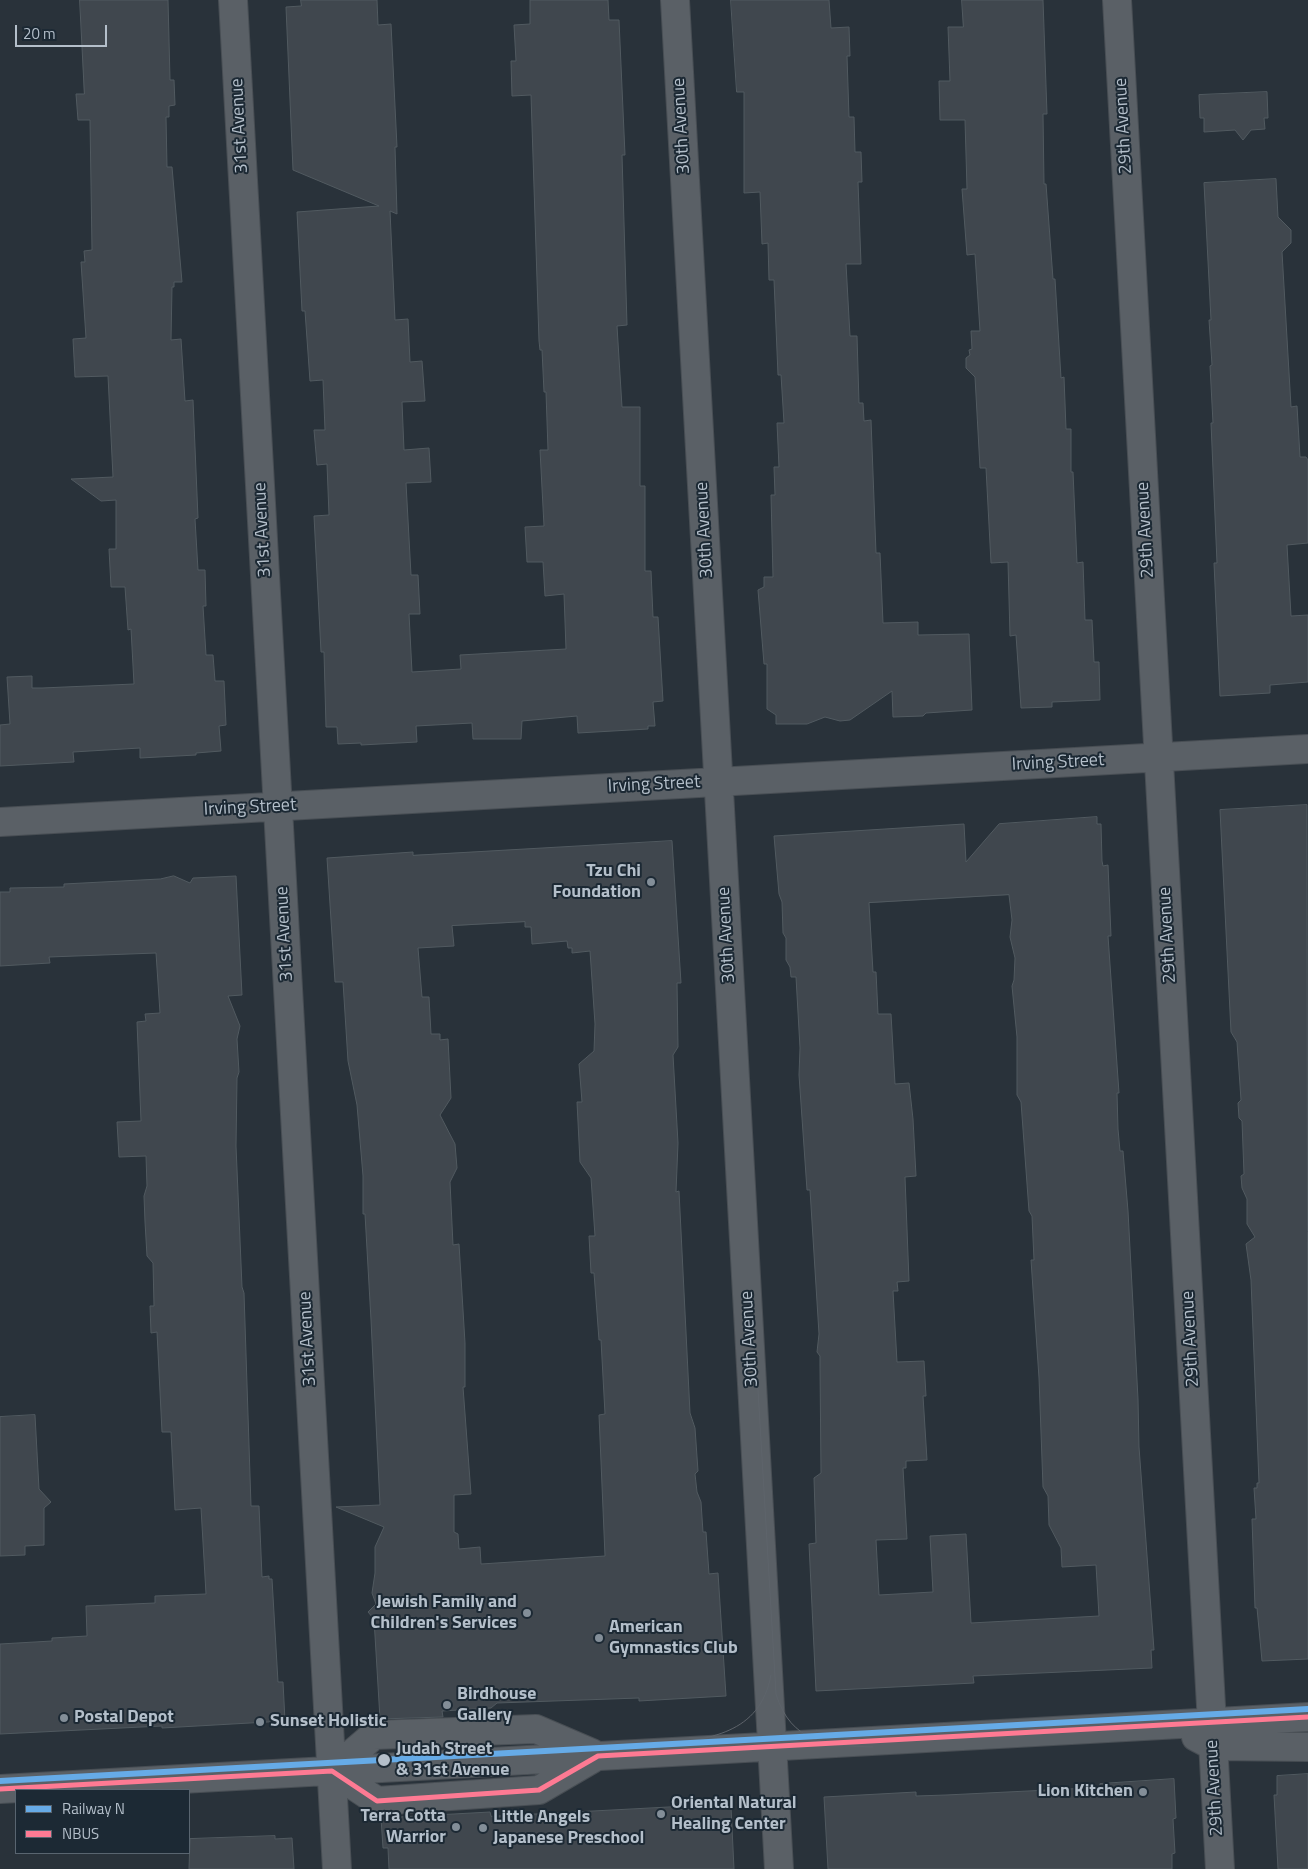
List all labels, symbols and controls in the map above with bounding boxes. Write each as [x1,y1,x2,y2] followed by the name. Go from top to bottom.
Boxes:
[18,15,110,47] scale bar
[23,22,56,45] text: 20 m
[669,77,695,175] street label: 30th Avenue
[1111,77,1137,175] street label: 29th Avenue
[227,78,253,174] street label: 31st Avenue
[692,481,718,579] street label: 30th Avenue
[1133,481,1159,579] street label: 29th Avenue
[250,482,276,578] street label: 31st Avenue
[1011,750,1105,776] street label: Irving Street
[607,772,701,798] street label: Irving Street
[203,795,297,821] street label: Irving Street
[552,861,641,904] place label: Tzu Chi Foundation
[645,876,657,888] marker: Tzu Chi Foundation
[272,886,298,982] street label: 31st Avenue
[714,886,740,984] street label: 30th Avenue
[1155,886,1181,984] street label: 29th Avenue
[737,1290,763,1388] street label: 30th Avenue
[1178,1290,1204,1388] street label: 29th Avenue
[295,1291,321,1387] street label: 31st Avenue
[371,1592,517,1635] place label: Jewish Family and Children's Services
[521,1607,533,1619] marker: Jewish Family and Children's Services
[609,1617,738,1660] place label: American Gymnastics Club
[593,1632,605,1644] marker: American Gymnastics Club
[457,1684,536,1726] place label: Birdhouse Gallery
[441,1699,453,1711] marker: Birdhouse Gallery
[74,1707,174,1729] place label: Postal Depot
[270,1711,387,1733] place label: Sunset Holistic
[58,1712,70,1724] marker: Postal Depot
[254,1716,266,1728] marker: Sunset Holistic
[396,1739,509,1782] place label: Judah Street & 31st Avenue
[1202,1739,1228,1837] street label: 29th Avenue
[376,1752,392,1768] marker: Judah Street & 31st Avenue
[1037,1781,1133,1803] place label: Lion Kitchen
[1137,1786,1149,1798] marker: Lion Kitchen
[15,1789,190,1854] legend
[671,1793,797,1836] place label: Oriental Natural Healing Center
[62,1797,125,1820] text: Railway N
[361,1806,446,1848] place label: Terra Cotta Warrior
[493,1807,644,1850] place label: Little Angels Japanese Preschool
[655,1808,667,1820] marker: Oriental Natural Healing Center
[450,1821,462,1833] marker: Terra Cotta Warrior
[62,1822,99,1845] text: NBUS
[477,1822,489,1834] marker: Little Angels Japanese Preschool

